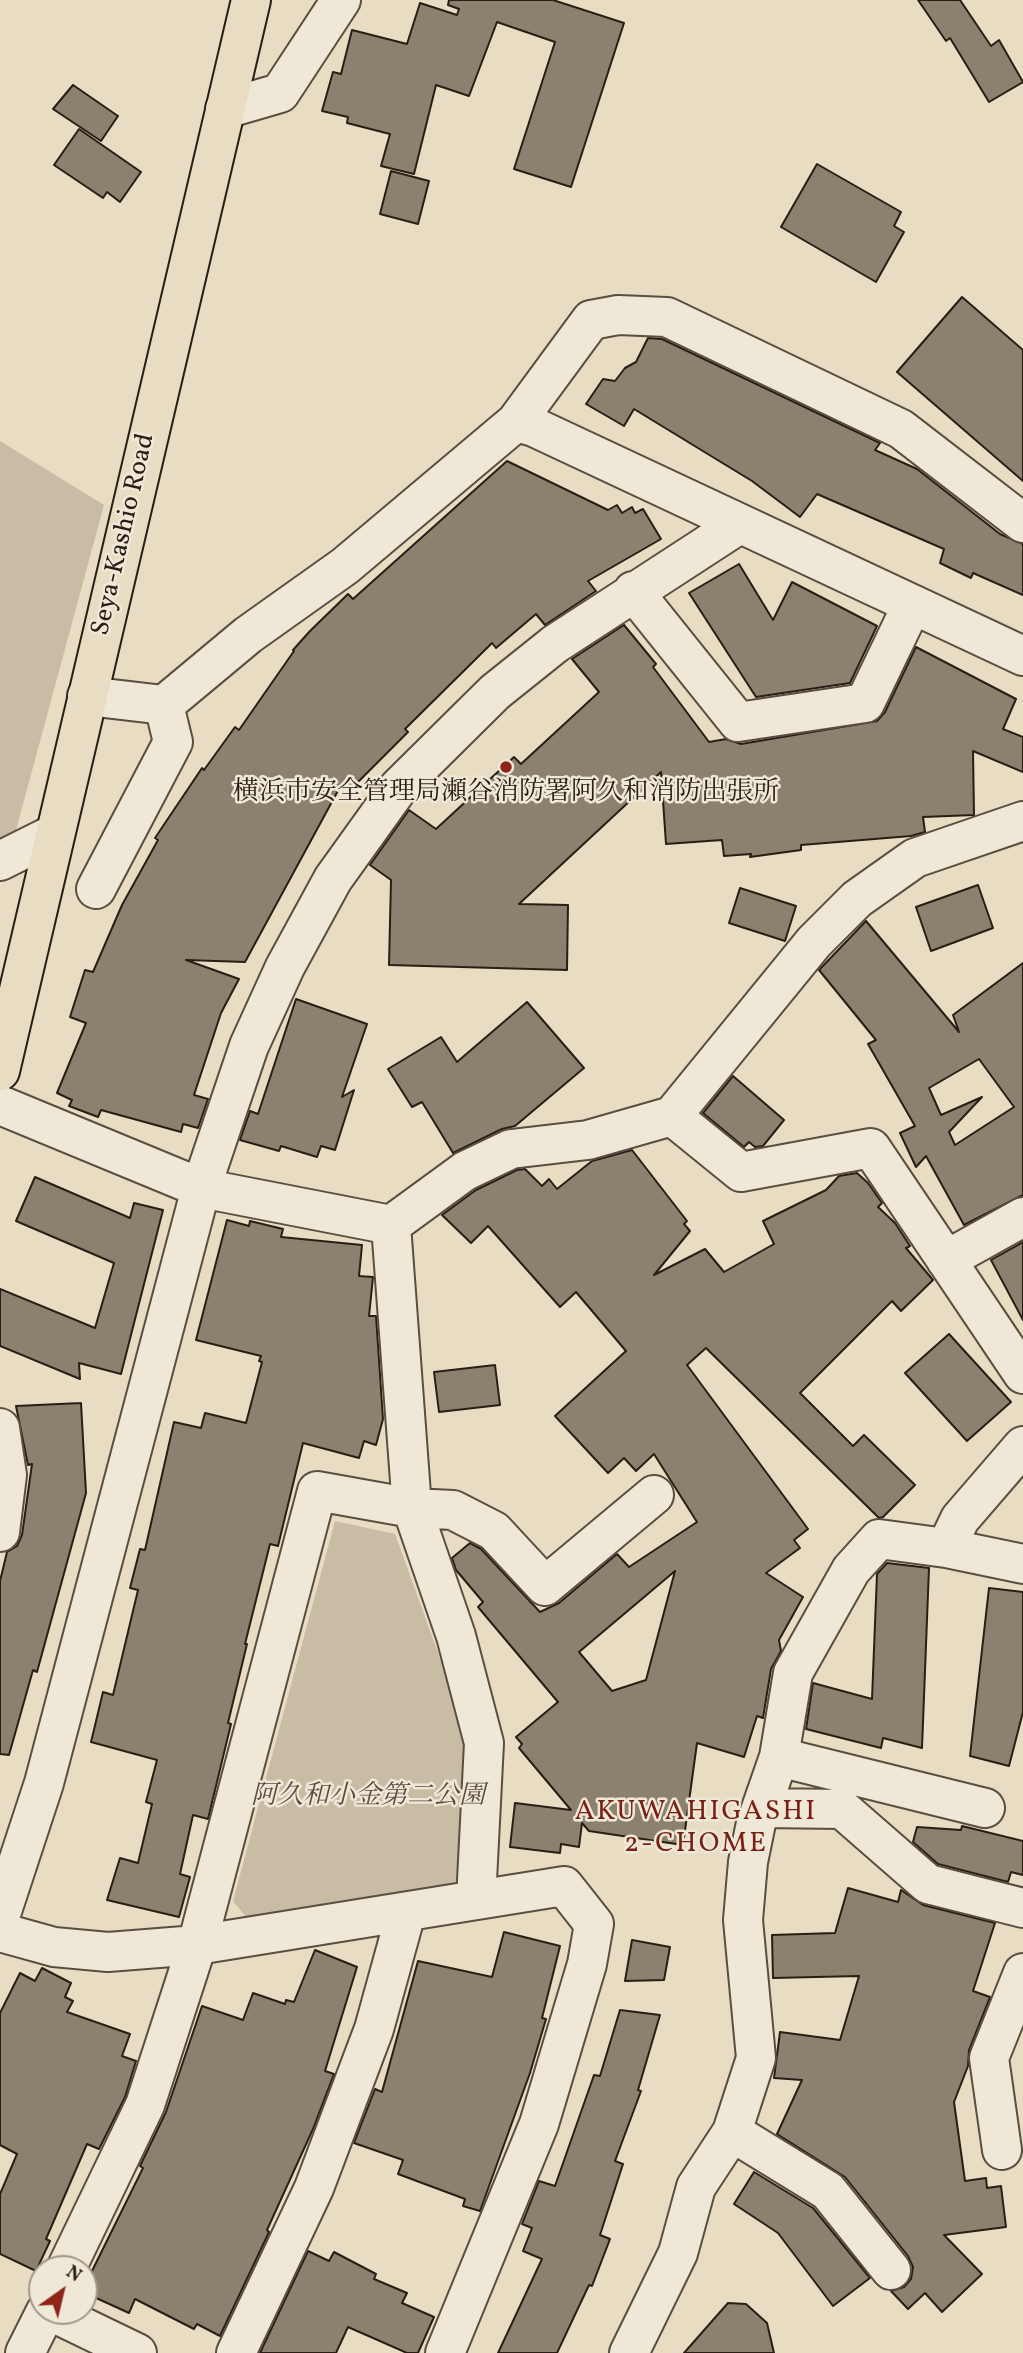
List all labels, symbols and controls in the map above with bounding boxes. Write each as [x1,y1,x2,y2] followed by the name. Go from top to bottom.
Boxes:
[87,431,163,639] street label: Seya-Kashio Road
[498,759,514,775] marker: 横浜市安全管理局瀬谷消防署阿久和消防出張所
[233,778,779,810] place label: 横浜市安全管理局瀬谷消防署阿久和消防出張所
[251,1782,485,1814] park label: 阿久和小金第二公園
[576,1797,816,1863] district label: AKUWAHIGASHI 2-CHOME
[28,2255,98,2325] north arrow
[61,2260,87,2289] text: N

